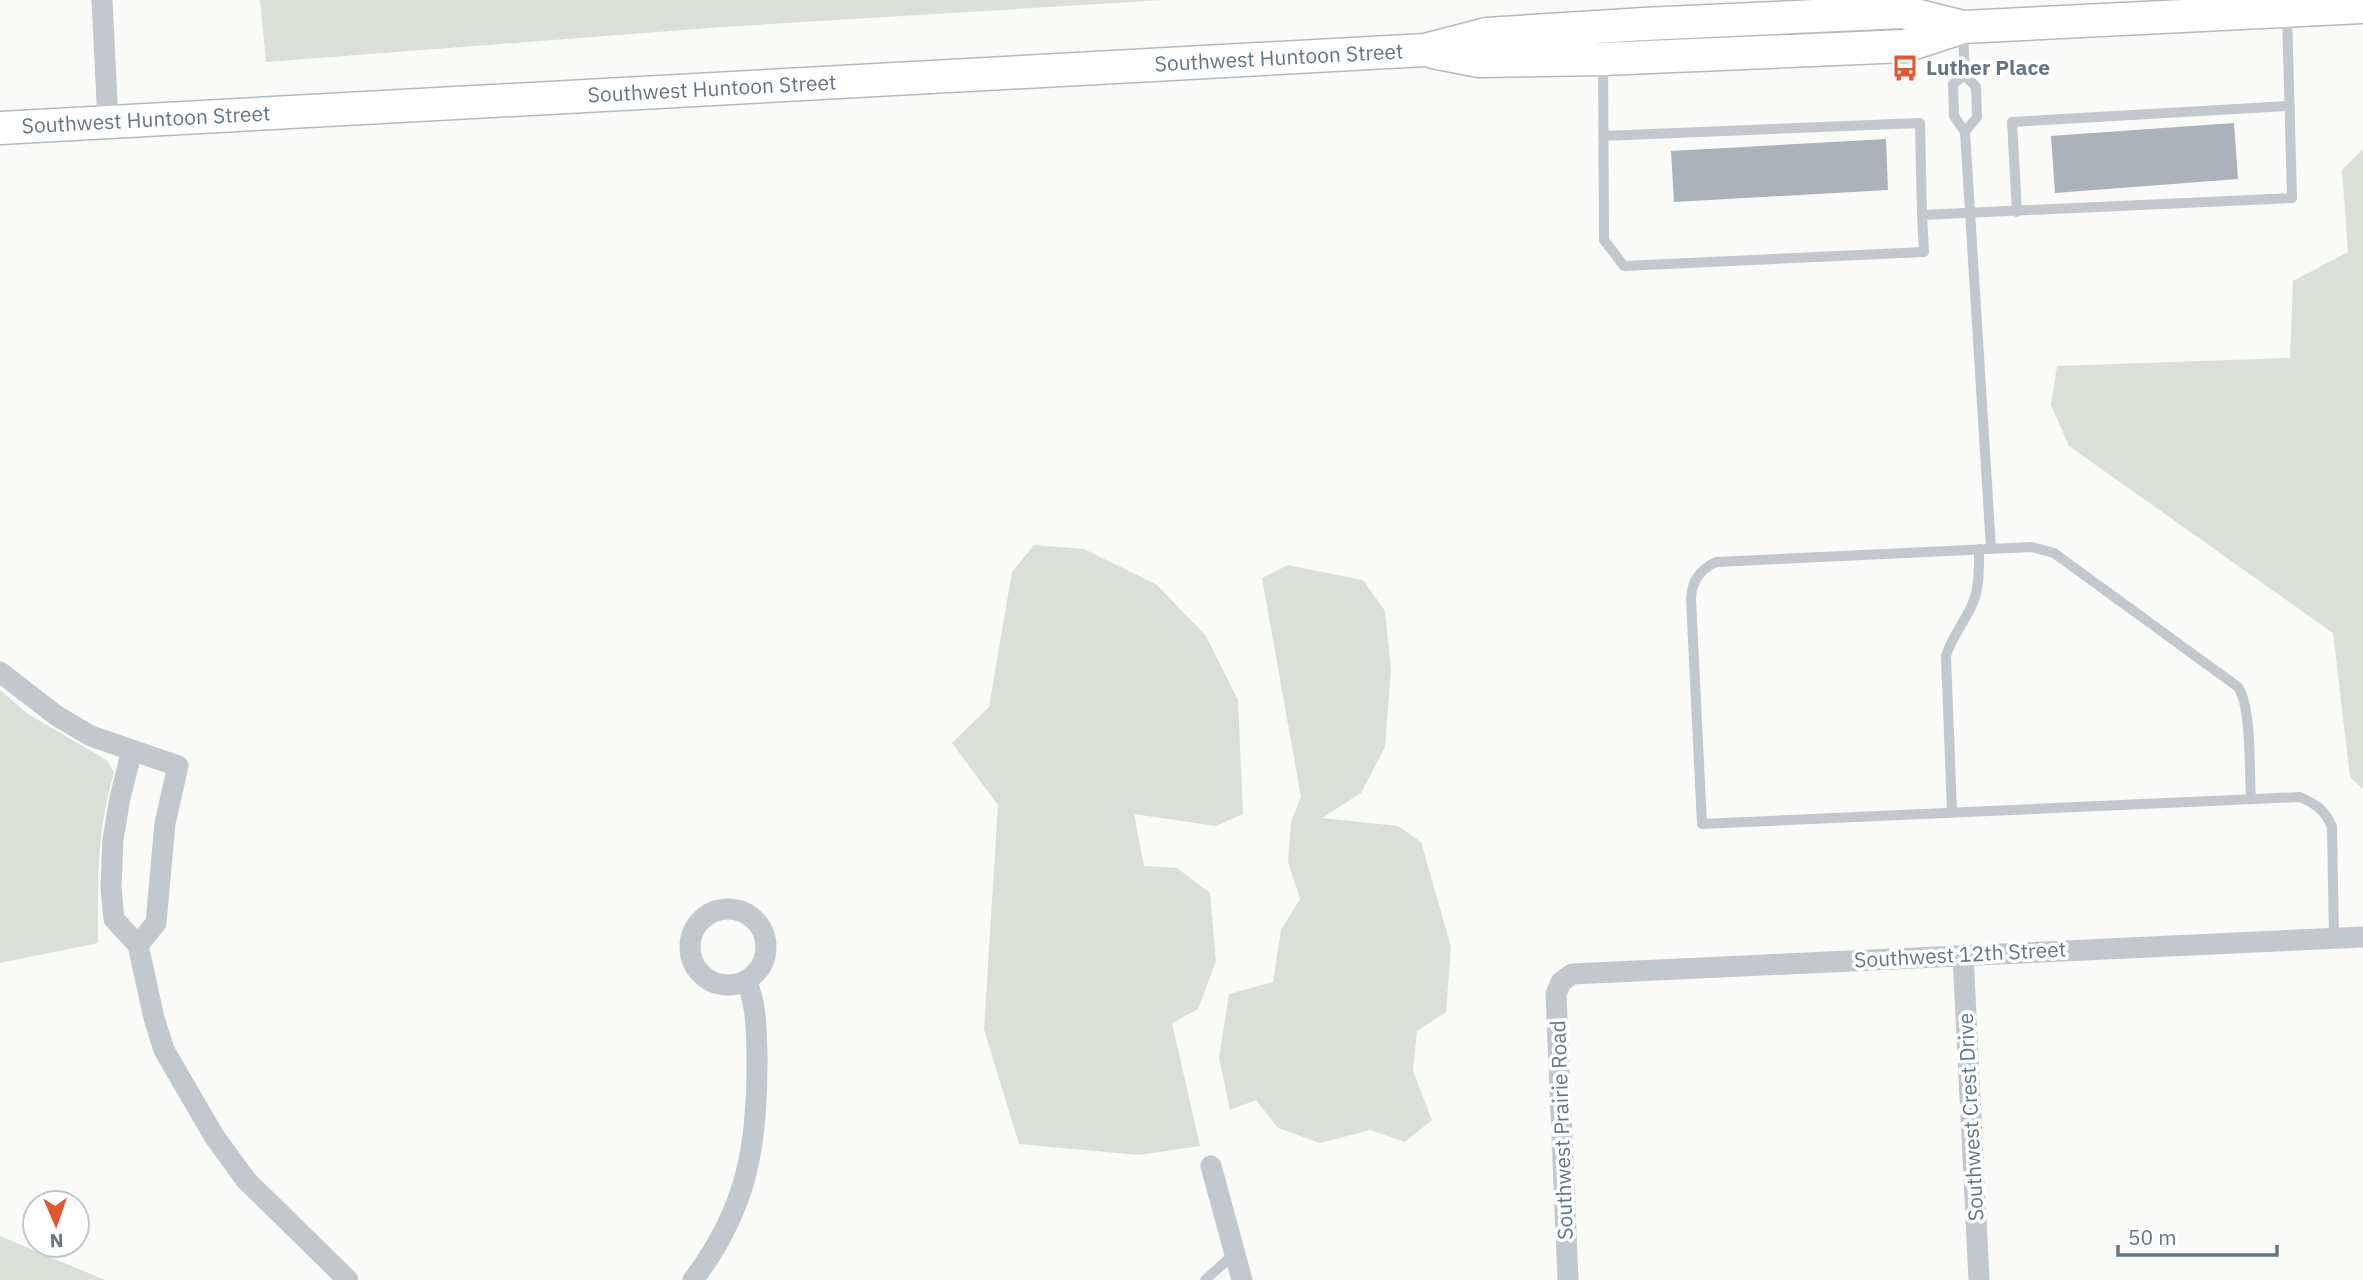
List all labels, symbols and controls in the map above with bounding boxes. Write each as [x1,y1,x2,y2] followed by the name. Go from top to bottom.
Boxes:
[1154,37,1404,77] street label: Southwest Huntoon Street
[1890,53,1920,83] bus stop icon: Luther Place
[1926,53,2050,81] place label: Luther Place
[587,68,837,108] street label: Southwest Huntoon Street
[21,99,271,139] street label: Southwest Huntoon Street
[1853,934,2067,974] street label: Southwest 12th Street
[1951,1012,1989,1222] street label: Southwest Crest Drive
[1543,1020,1579,1240] street label: Southwest Prairie Road
[21,1189,91,1259] north arrow
[2118,1214,2277,1258] scale bar
[2128,1223,2177,1251] text: 50 m
[49,1229,64,1253] text: N

